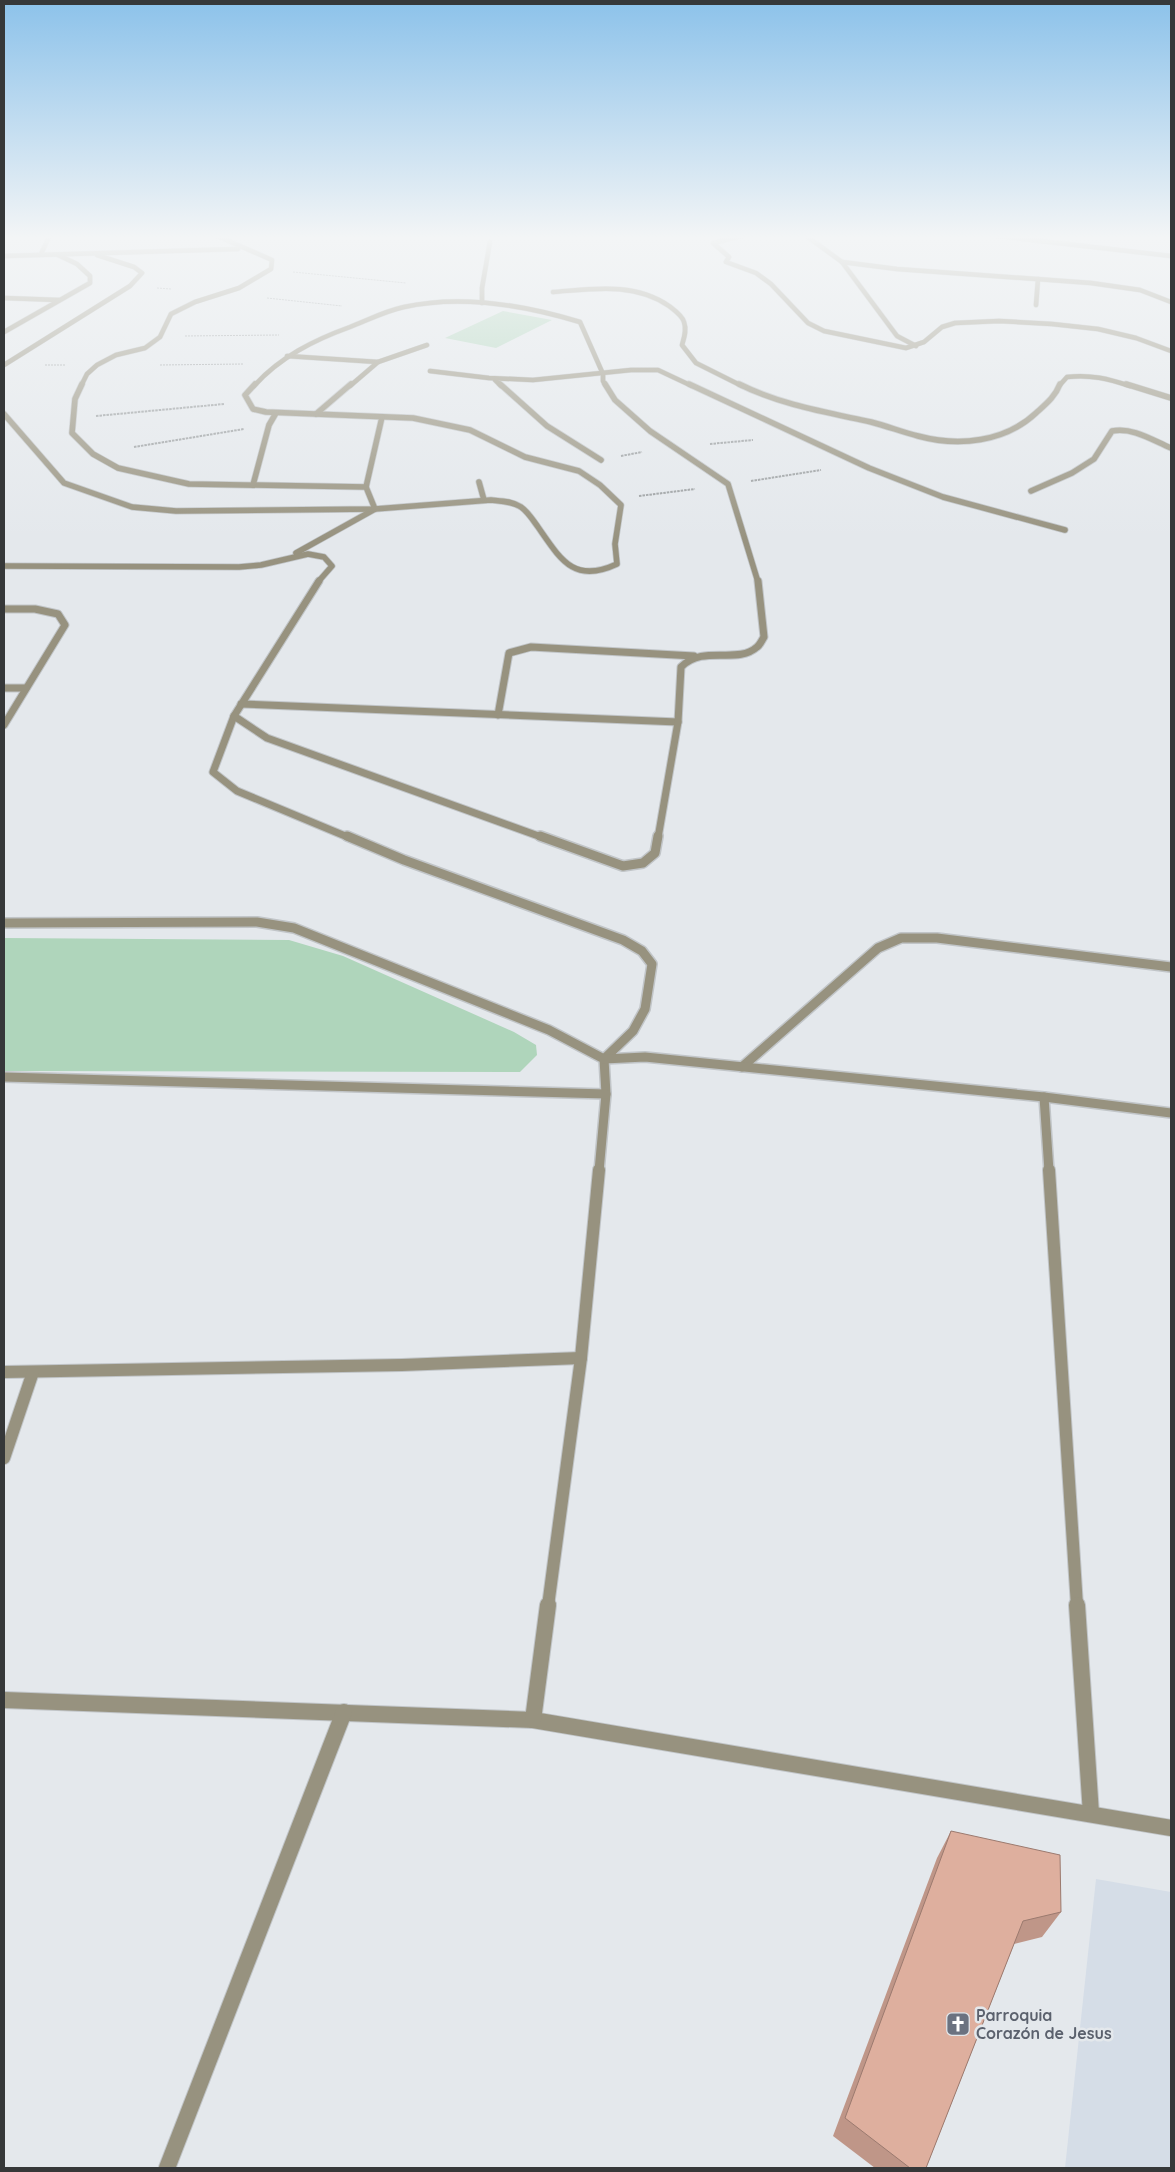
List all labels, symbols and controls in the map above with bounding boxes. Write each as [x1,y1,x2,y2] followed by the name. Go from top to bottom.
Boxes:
[976,2005,1112,2043] place label: Parroquia Corazón de Jesus
[945,2011,971,2037] church icon: Parroquia Corazón de Jesus

